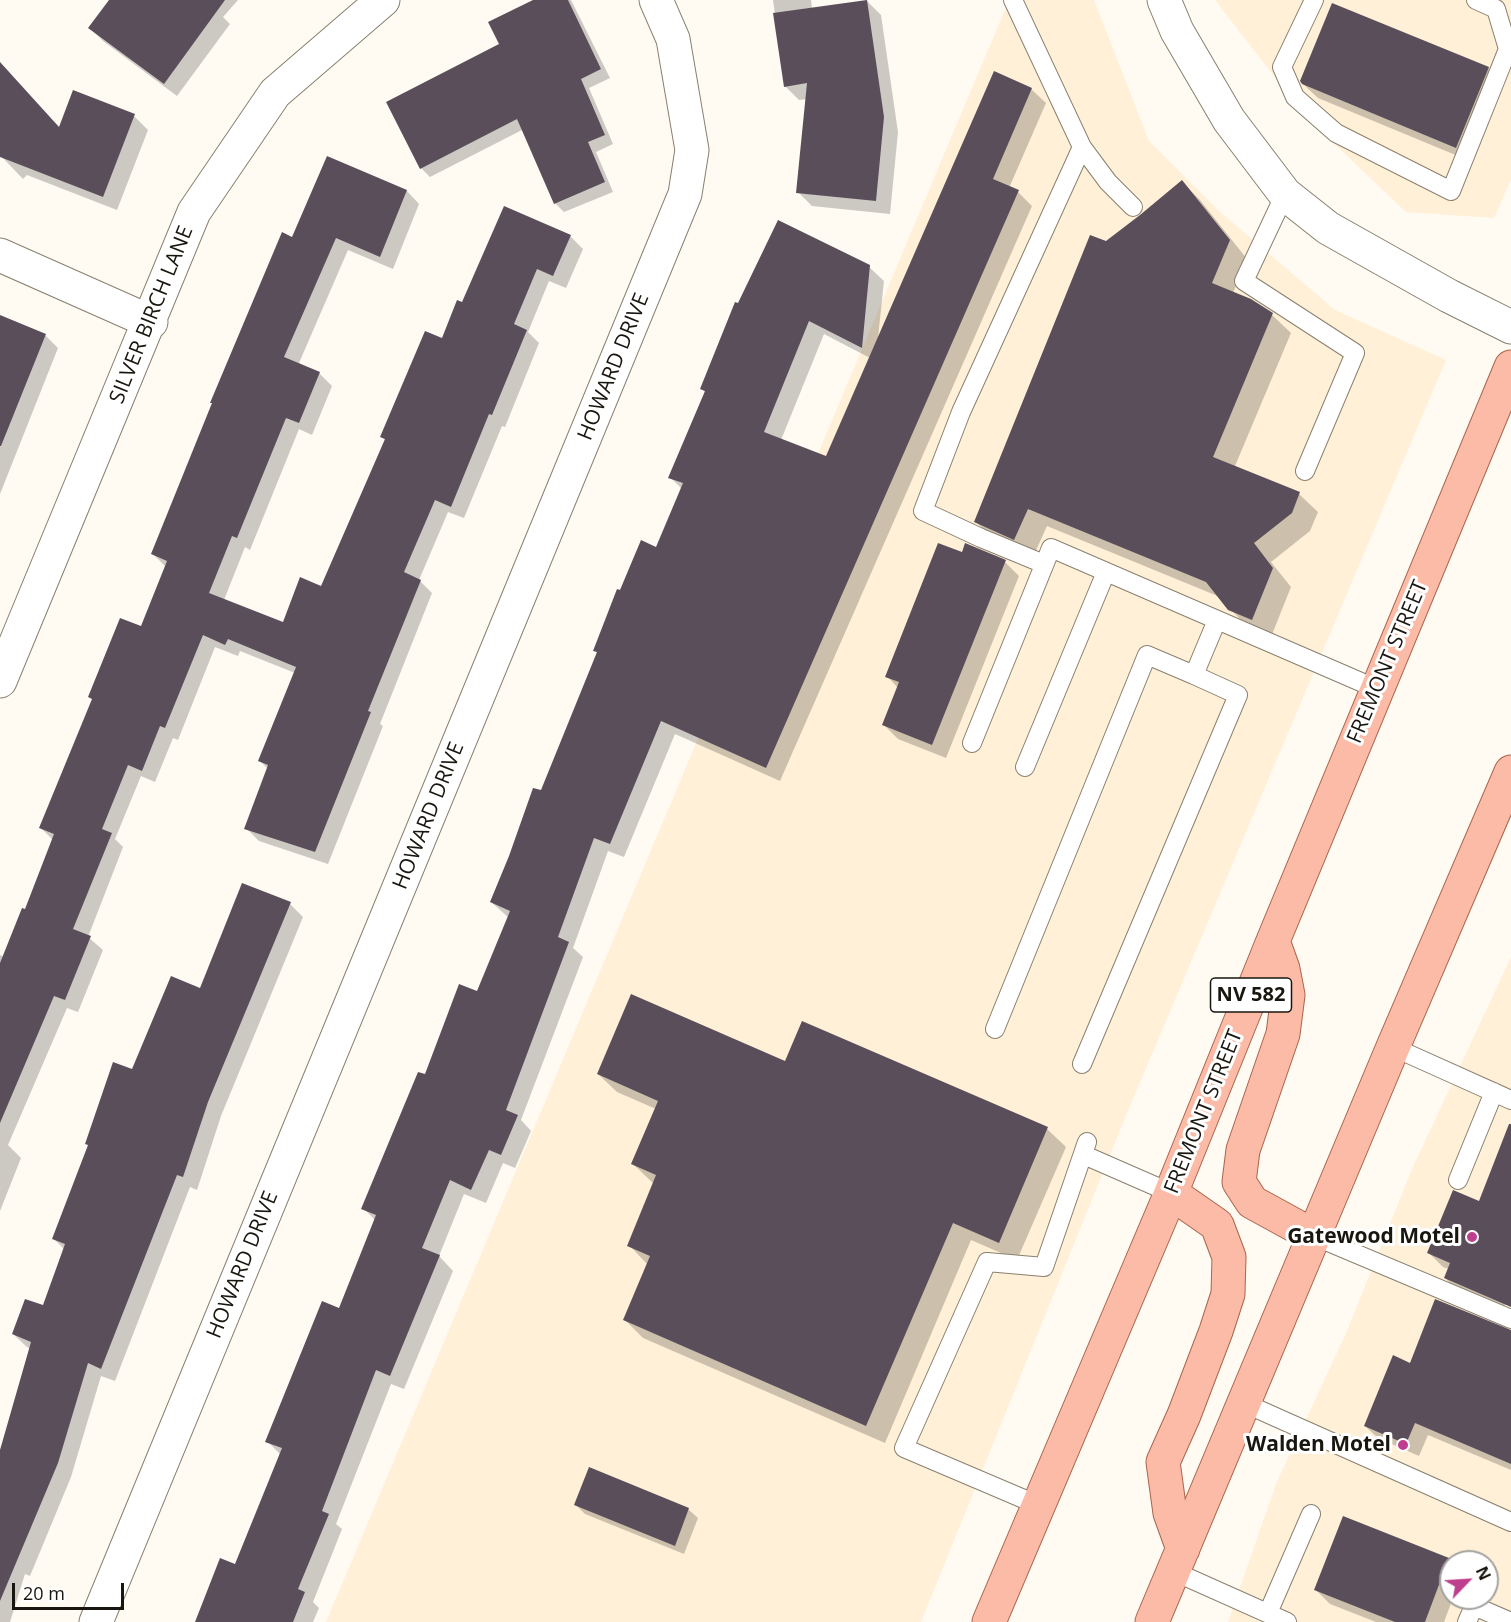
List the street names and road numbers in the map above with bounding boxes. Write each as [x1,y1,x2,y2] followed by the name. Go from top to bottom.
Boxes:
[105,223,199,407] street label: SILVER BIRCH LANE
[573,290,655,444] street label: HOWARD DRIVE
[1342,577,1434,747] street label: FREMONT STREET
[388,739,470,893] street label: HOWARD DRIVE
[1210,978,1292,1012] road number: NV 582
[1160,1026,1248,1198] street label: FREMONT STREET
[202,1188,284,1342] street label: HOWARD DRIVE

